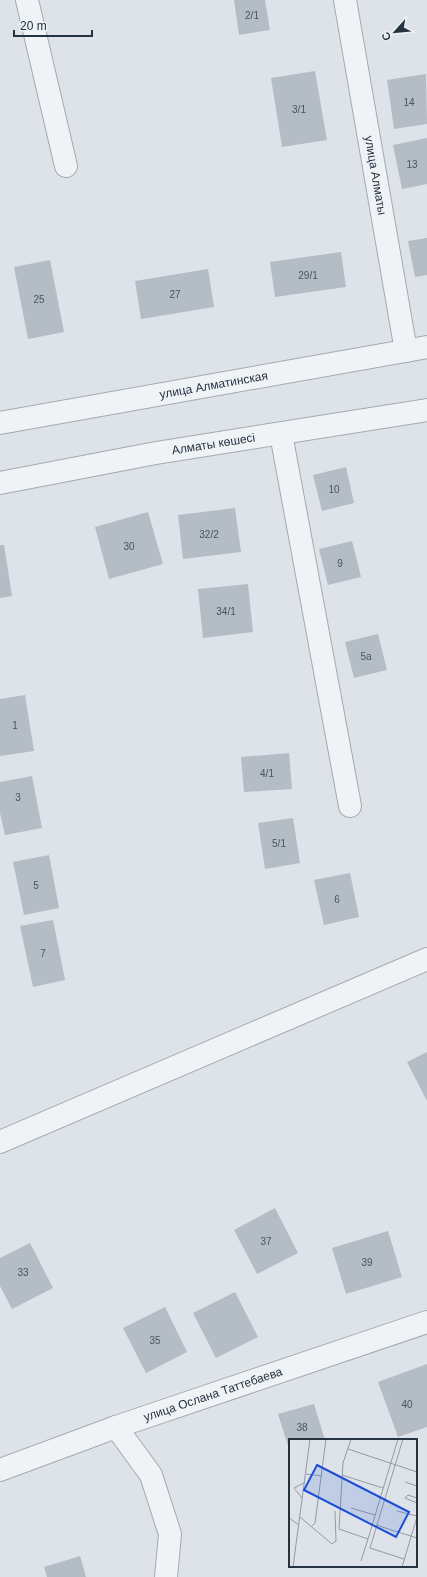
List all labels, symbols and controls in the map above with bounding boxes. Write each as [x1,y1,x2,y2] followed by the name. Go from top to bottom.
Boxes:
[245,10,259,21] house number: 2/1
[14,12,92,38] scale bar
[375,12,415,52] north arrow
[20,19,47,33] text: 20 m
[379,30,393,43] text: С
[403,97,415,108] house number: 14
[292,104,306,115] house number: 3/1
[362,135,389,216] street label: улица Алматы
[406,159,418,170] house number: 13
[298,270,318,281] house number: 29/1
[169,289,181,300] house number: 27
[33,294,45,305] house number: 25
[158,368,269,401] street label: улица Алматинская
[171,430,256,457] street label: Алматы көшесі
[328,484,340,495] house number: 10
[199,529,219,540] house number: 32/2
[123,541,135,552] house number: 30
[337,558,343,569] house number: 9
[216,606,236,617] house number: 34/1
[360,651,372,662] house number: 5а
[12,720,18,731] house number: 1
[260,768,274,779] house number: 4/1
[15,792,21,803] house number: 3
[272,838,286,849] house number: 5/1
[33,880,39,891] house number: 5
[334,894,340,905] house number: 6
[40,948,46,959] house number: 7
[260,1236,272,1247] house number: 37
[361,1257,373,1268] house number: 39
[17,1267,29,1278] house number: 33
[149,1335,161,1346] house number: 35
[142,1364,284,1424] street label: улица Ослана Таттебаева
[401,1399,413,1410] house number: 40
[296,1422,308,1433] house number: 38
[289,1439,417,1567] inset map

